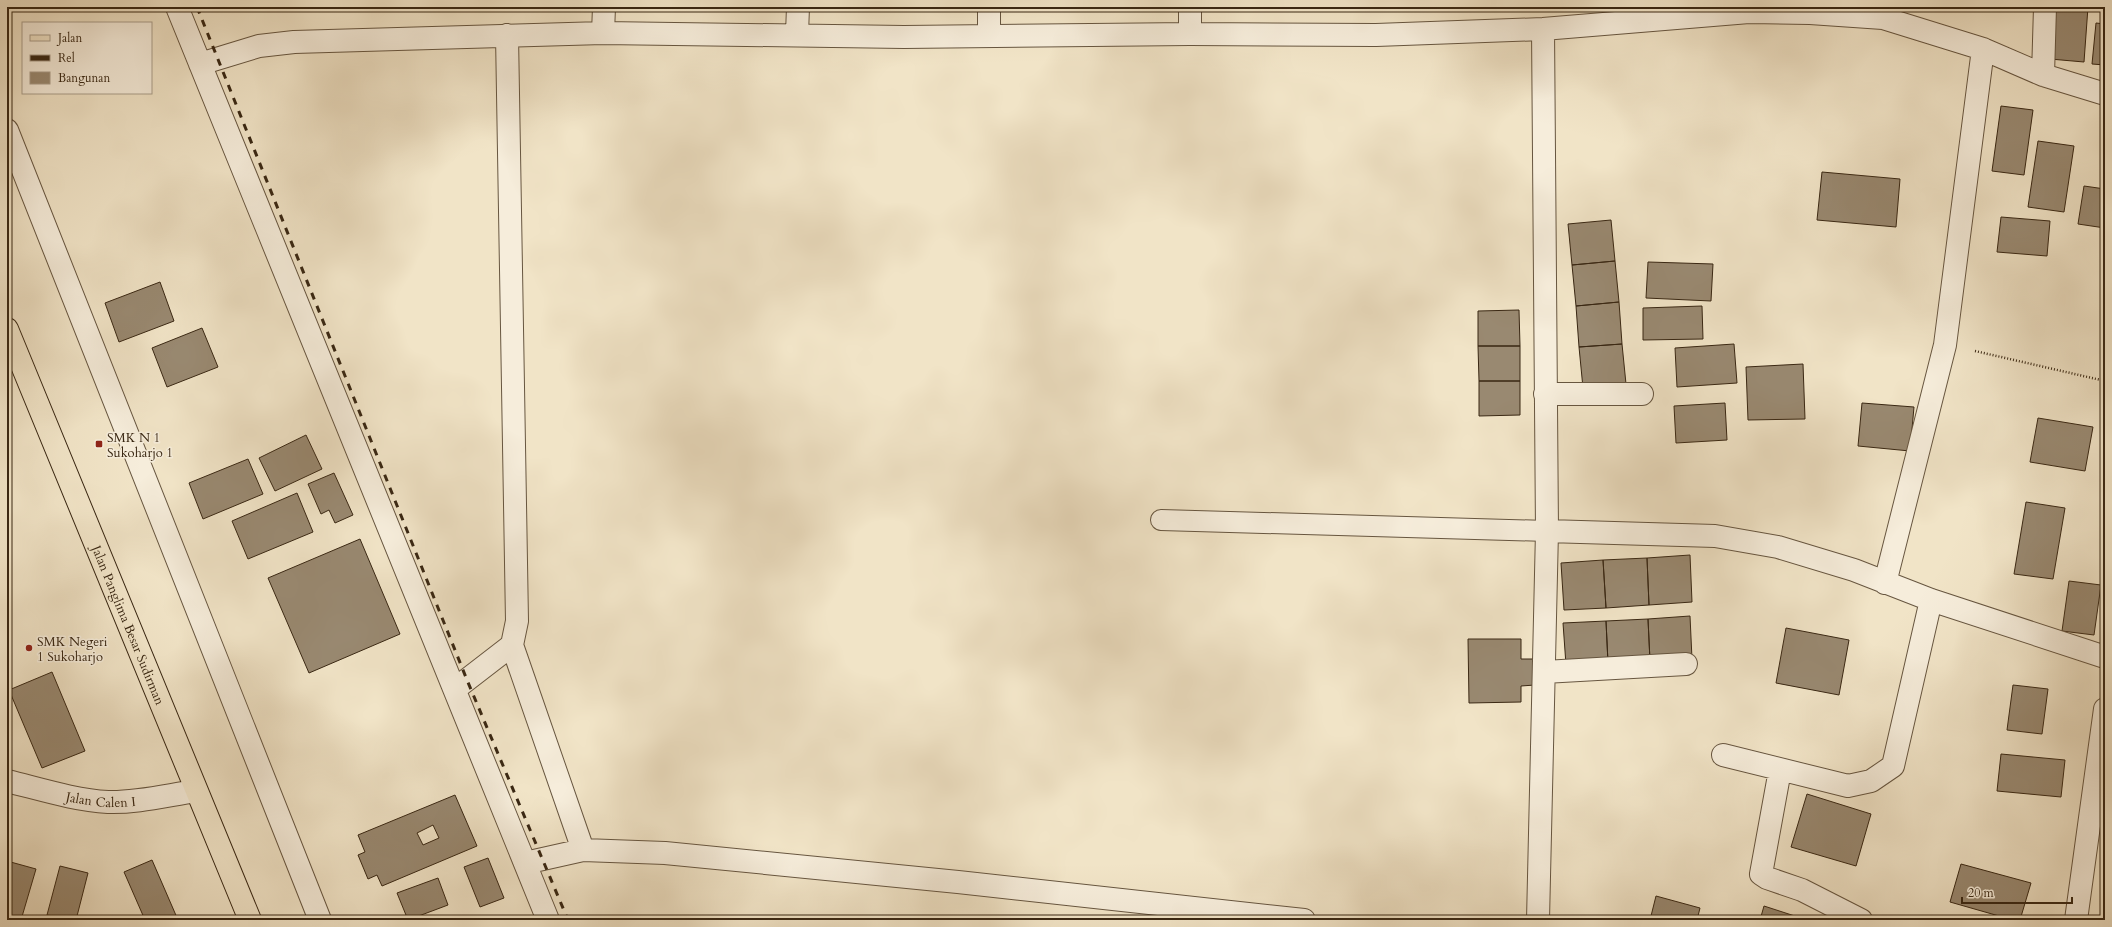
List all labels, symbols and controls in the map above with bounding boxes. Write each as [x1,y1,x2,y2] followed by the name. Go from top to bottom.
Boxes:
[22,22,152,94] legend
[56,30,82,46] text: Jalan
[58,50,75,66] text: Rel
[58,70,110,86] text: Bangunan
[107,429,173,462] place label: SMK N 1 Sukoharjo 1
[94,439,104,449] marker: SMK N 1 Sukoharjo 1
[86,541,169,708] street label: Jalan Panglima Besar Sudirman
[37,633,108,666] place label: SMK Negeri 1 Sukoharjo
[24,643,34,653] marker: SMK Negeri 1 Sukoharjo
[62,788,137,812] street label: Jalan Calen I
[1962,879,2072,905] scale bar
[1968,885,1995,901] text: 20 m

